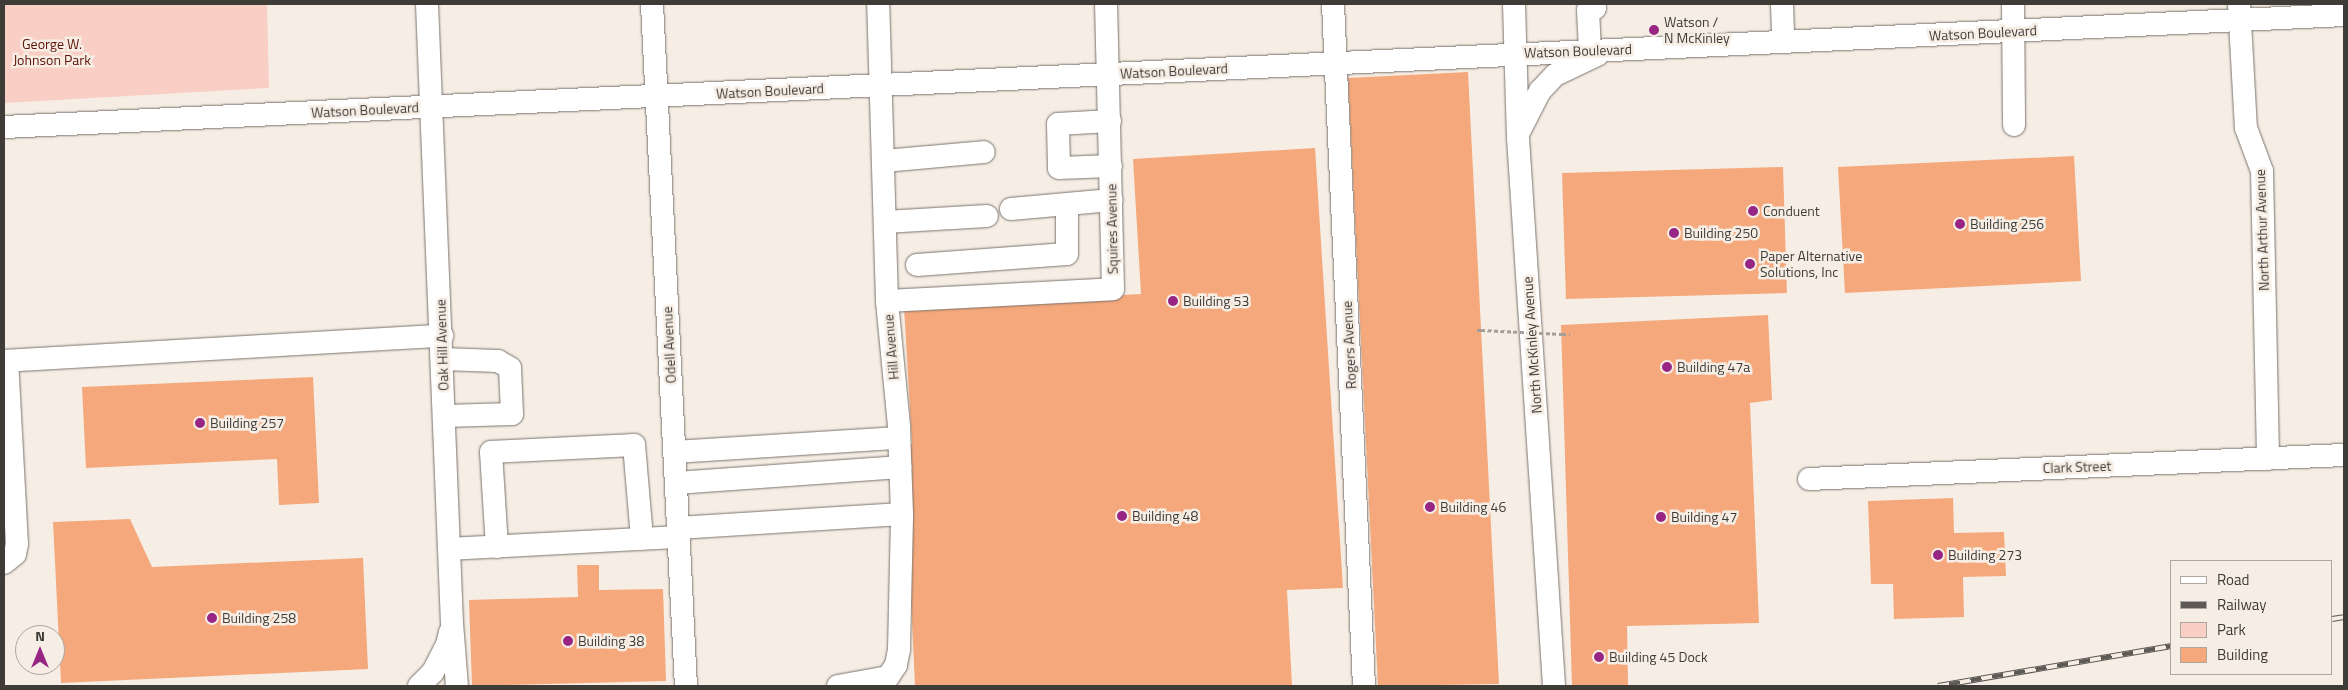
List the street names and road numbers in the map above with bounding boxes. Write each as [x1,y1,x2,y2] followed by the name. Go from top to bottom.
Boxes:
[1929,22,2037,44] street label: Watson Boulevard
[1524,41,1632,61] street label: Watson Boulevard
[1120,60,1228,82] street label: Watson Boulevard
[716,80,824,102] street label: Watson Boulevard
[311,99,419,121] street label: Watson Boulevard
[2251,169,2273,291] street label: North Arthur Avenue
[1103,184,1121,274] street label: Squires Avenue
[1519,276,1545,414] street label: North McKinley Avenue
[432,299,452,391] street label: Oak Hill Avenue
[1338,300,1360,390] street label: Rogers Avenue
[659,306,679,384] street label: Odell Avenue
[880,313,902,381] street label: Hill Avenue
[2042,457,2112,477] street label: Clark Street

